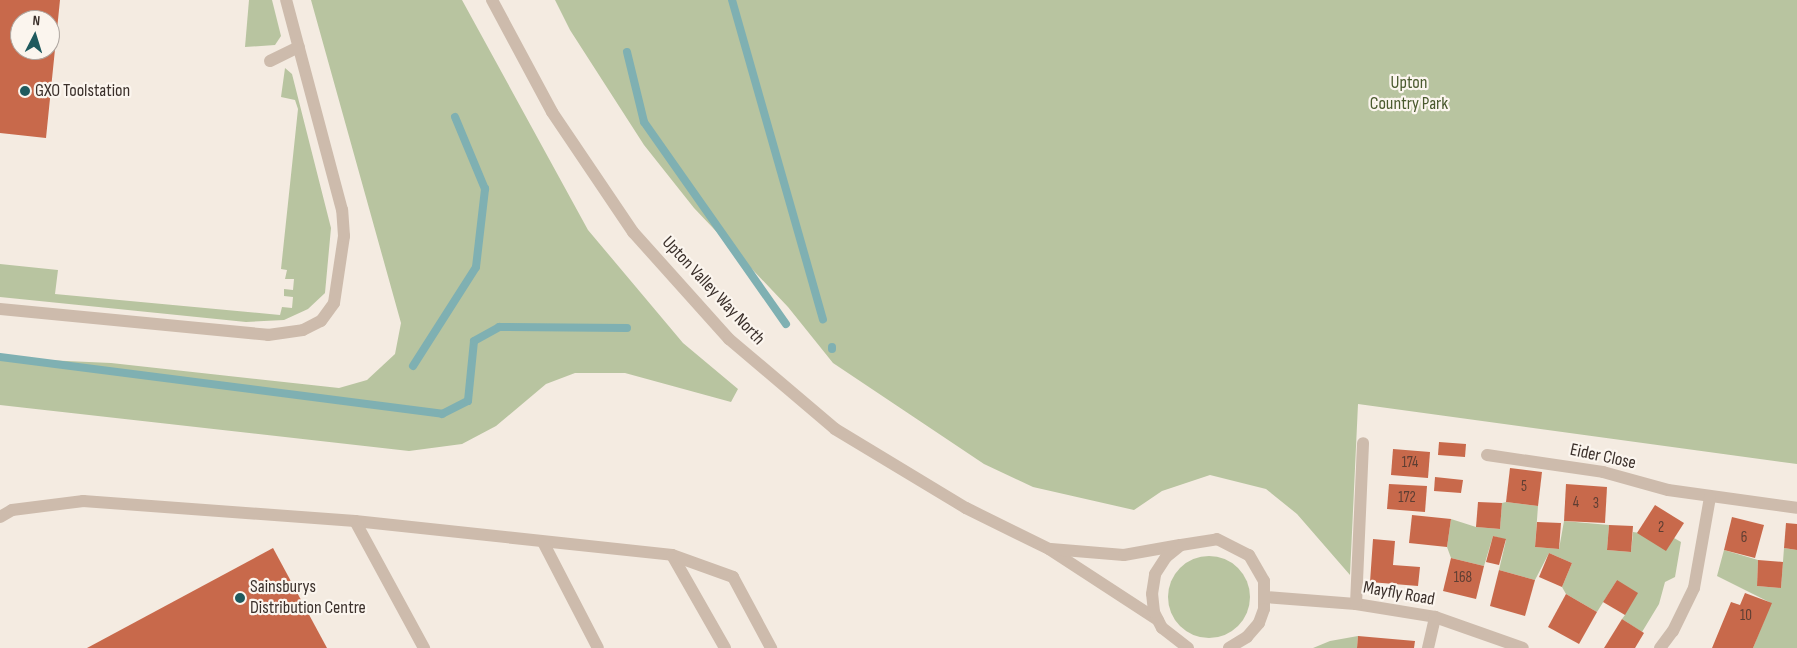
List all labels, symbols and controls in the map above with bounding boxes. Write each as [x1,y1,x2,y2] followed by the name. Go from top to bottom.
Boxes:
[10,10,60,60] north arrow
[32,12,41,29] text: N
[1370,73,1448,116] park label: Upton Country Park
[35,80,130,102] place label: GXO Toolstation
[19,85,31,97] marker: GXO Toolstation
[657,232,769,350] street label: Upton Valley Way North
[1568,439,1638,475] street label: Eider Close
[1402,454,1418,472] house number: 174
[1521,478,1527,496] house number: 5
[1398,489,1416,507] house number: 172
[1573,494,1579,512] house number: 4
[1593,495,1599,513] house number: 3
[1658,519,1664,537] house number: 2
[1741,529,1747,547] house number: 6
[1454,569,1472,587] house number: 168
[250,577,366,620] place label: Sainsburys Distribution Centre
[1362,577,1436,611] street label: Mayfly Road
[234,592,246,604] marker: Sainsburys Distribution Centre
[1740,607,1752,625] house number: 10

